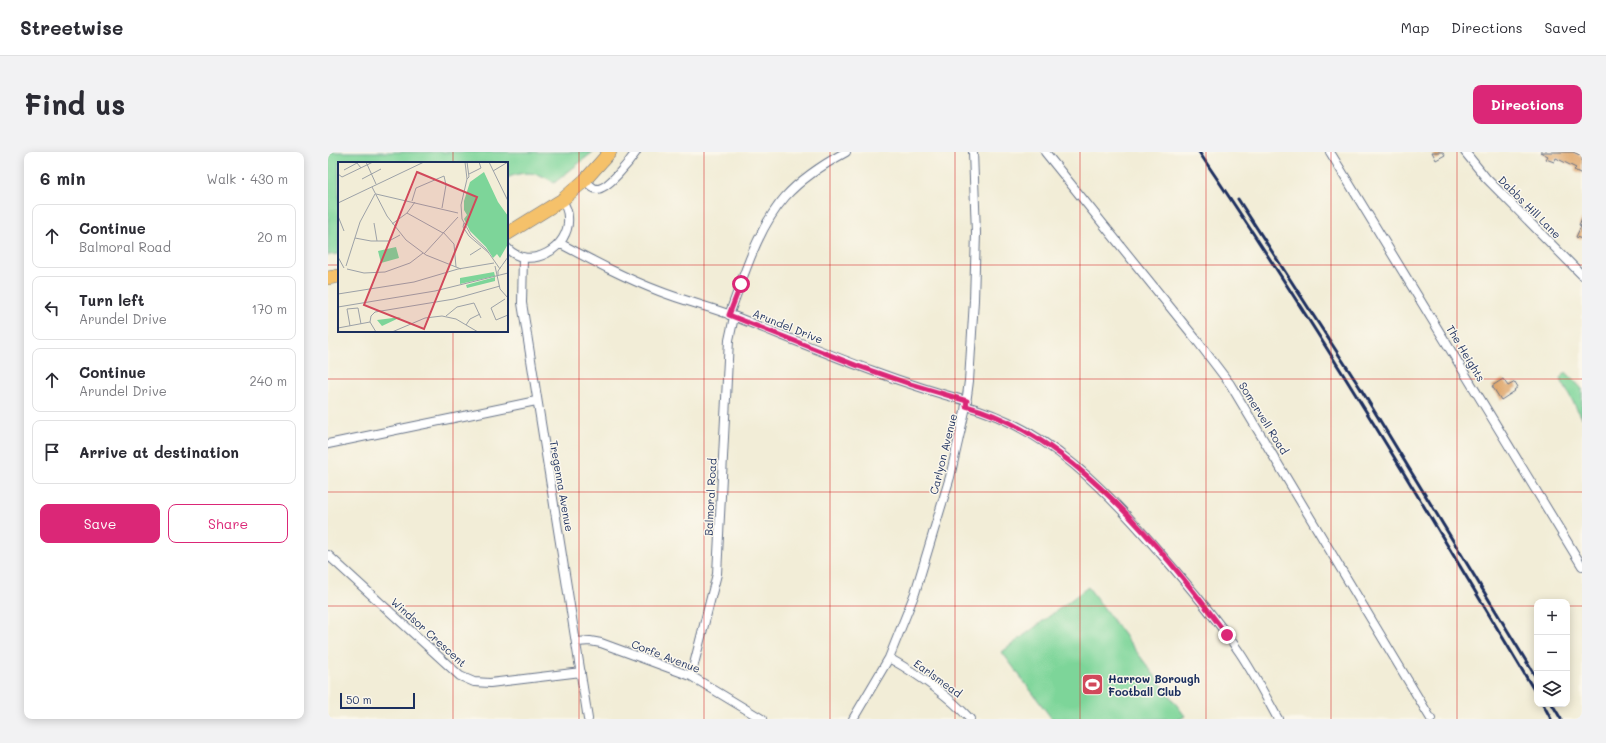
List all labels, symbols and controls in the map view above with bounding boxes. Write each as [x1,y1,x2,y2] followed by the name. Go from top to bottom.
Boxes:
[20,15,123,40] text: Streetwise
[1401,18,1429,37] text: Map
[1451,18,1522,37] text: Directions
[1544,18,1586,37] text: Saved
[1473,85,1582,124] button: Directions
[24,86,125,122] text: Find us
[338,162,508,332] inset map
[40,167,85,189] text: 6 min
[207,170,288,187] text: Walk · 430 m
[1495,172,1565,242] street label: Dabbs Hill Lane
[79,218,146,238] text: Continue
[41,225,63,247] icon: ahead
[257,228,287,245] text: 20 m
[79,238,171,255] text: Balmoral Road
[732,275,750,293] route start
[79,290,144,310] text: Turn left
[41,297,63,319] icon: left
[251,300,287,317] text: 170 m
[751,305,825,347] street label: Arundel Drive
[79,310,167,327] text: Arundel Drive
[1443,322,1489,384] street label: The Heights
[79,362,146,382] text: Continue
[41,369,63,391] icon: ahead
[250,372,287,389] text: 240 m
[1236,379,1292,457] street label: Somervell Road
[79,382,167,399] text: Arundel Drive
[926,412,960,496] street label: Carlyon Avenue
[547,439,577,533] street label: Tregenna Avenue
[41,441,63,463] icon: arrive
[79,442,239,462] text: Arrive at destination
[700,458,720,536] street label: Balmoral Road
[40,504,160,543] button: Save
[168,504,288,543] button: Share
[388,594,470,670] street label: Windsor Crescent
[1534,599,1570,707] map controls
[1534,599,1570,635] button: +
[1218,626,1236,644] route end
[1534,635,1570,671] button: −
[629,636,703,676] street label: Corfe Avenue
[911,655,965,701] street label: Earlsmead
[1080,671,1106,697] sports icon: Harrow Borough Football Club
[1108,671,1200,699] place label: Harrow Borough Football Club
[1534,671,1570,707] button: layers
[340,691,415,710] scale bar
[346,692,372,707] text: 50 m

